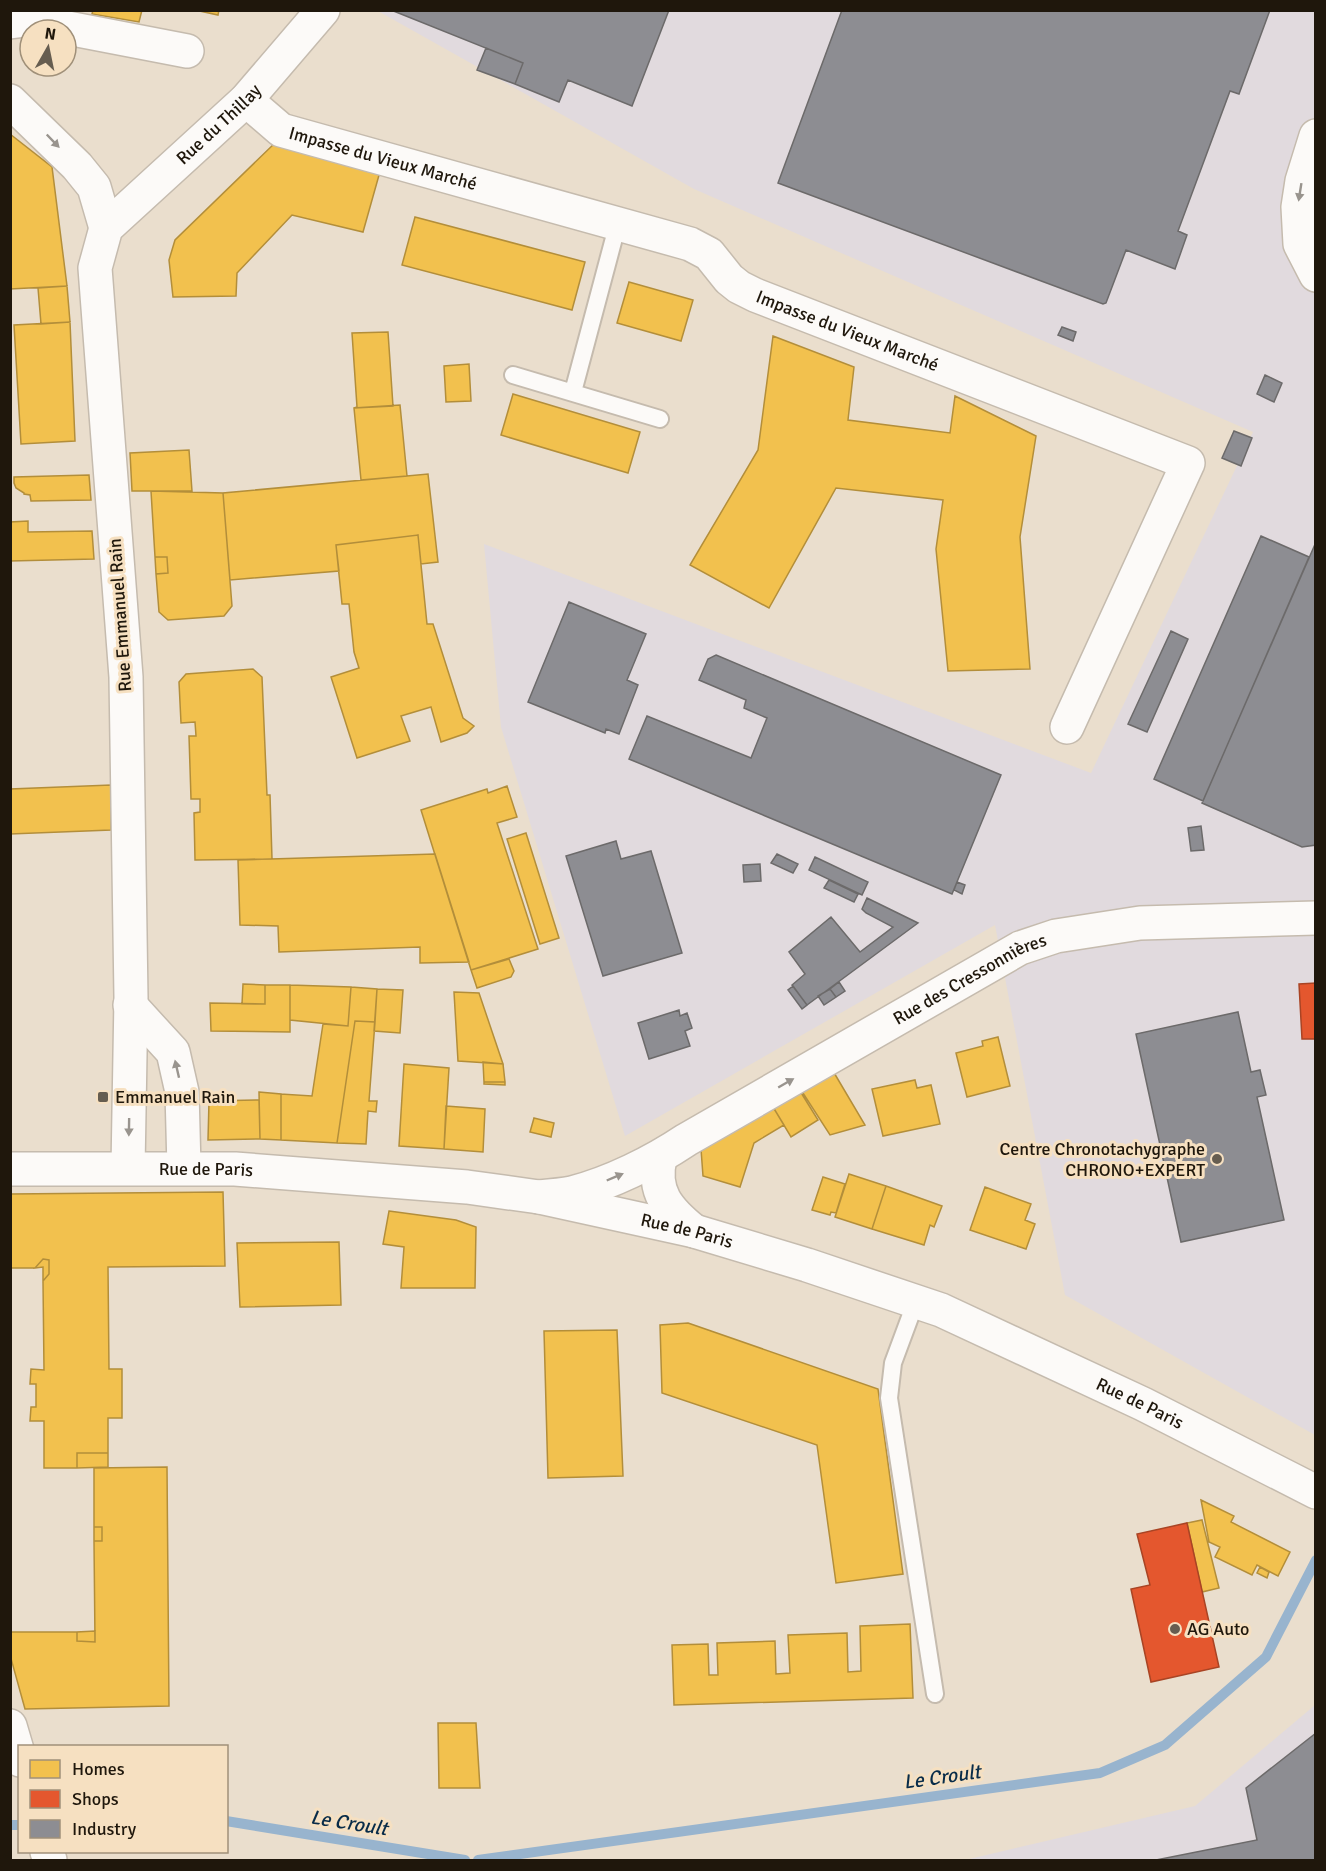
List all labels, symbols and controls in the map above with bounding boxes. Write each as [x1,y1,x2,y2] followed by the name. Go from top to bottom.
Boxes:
[18,18,78,78] north arrow
[43,23,57,45] text: N
[172,79,266,169] street label: Rue du Thillay
[287,122,479,195] street label: Impasse du Vieux Marché
[46,133,60,148] one-way arrow
[1295,182,1304,201] one-way arrow
[753,285,942,376] street label: Impasse du Vieux Marché
[104,538,136,692] street label: Rue Emmanuel Rain
[889,929,1049,1030] street label: Rue des Cressonnières
[171,1059,181,1078] one-way arrow
[778,1077,794,1088] one-way arrow
[115,1086,235,1108] place label: Emmanuel Rain
[96,1090,110,1104] marker: Emmanuel Rain
[124,1117,133,1136] one-way arrow
[999,1138,1205,1181] place label: Centre Chronotachygraphe CHRONO+EXPERT
[1210,1152,1224,1166] marker: Centre Chronotachygraphe CHRONO+EXPERT
[159,1158,254,1181] street label: Rue de Paris
[607,1172,625,1182] one-way arrow
[639,1209,736,1253] street label: Rue de Paris
[1093,1373,1187,1434] street label: Rue de Paris
[1187,1618,1249,1640] place label: AG Auto
[1168,1622,1182,1636] marker: AG Auto
[18,1745,228,1853] legend
[72,1758,125,1780] text: Homes
[902,1759,984,1795] water label: Le Croult
[72,1788,119,1810] text: Shops
[309,1805,391,1842] water label: Le Croult
[72,1818,137,1840] text: Industry

